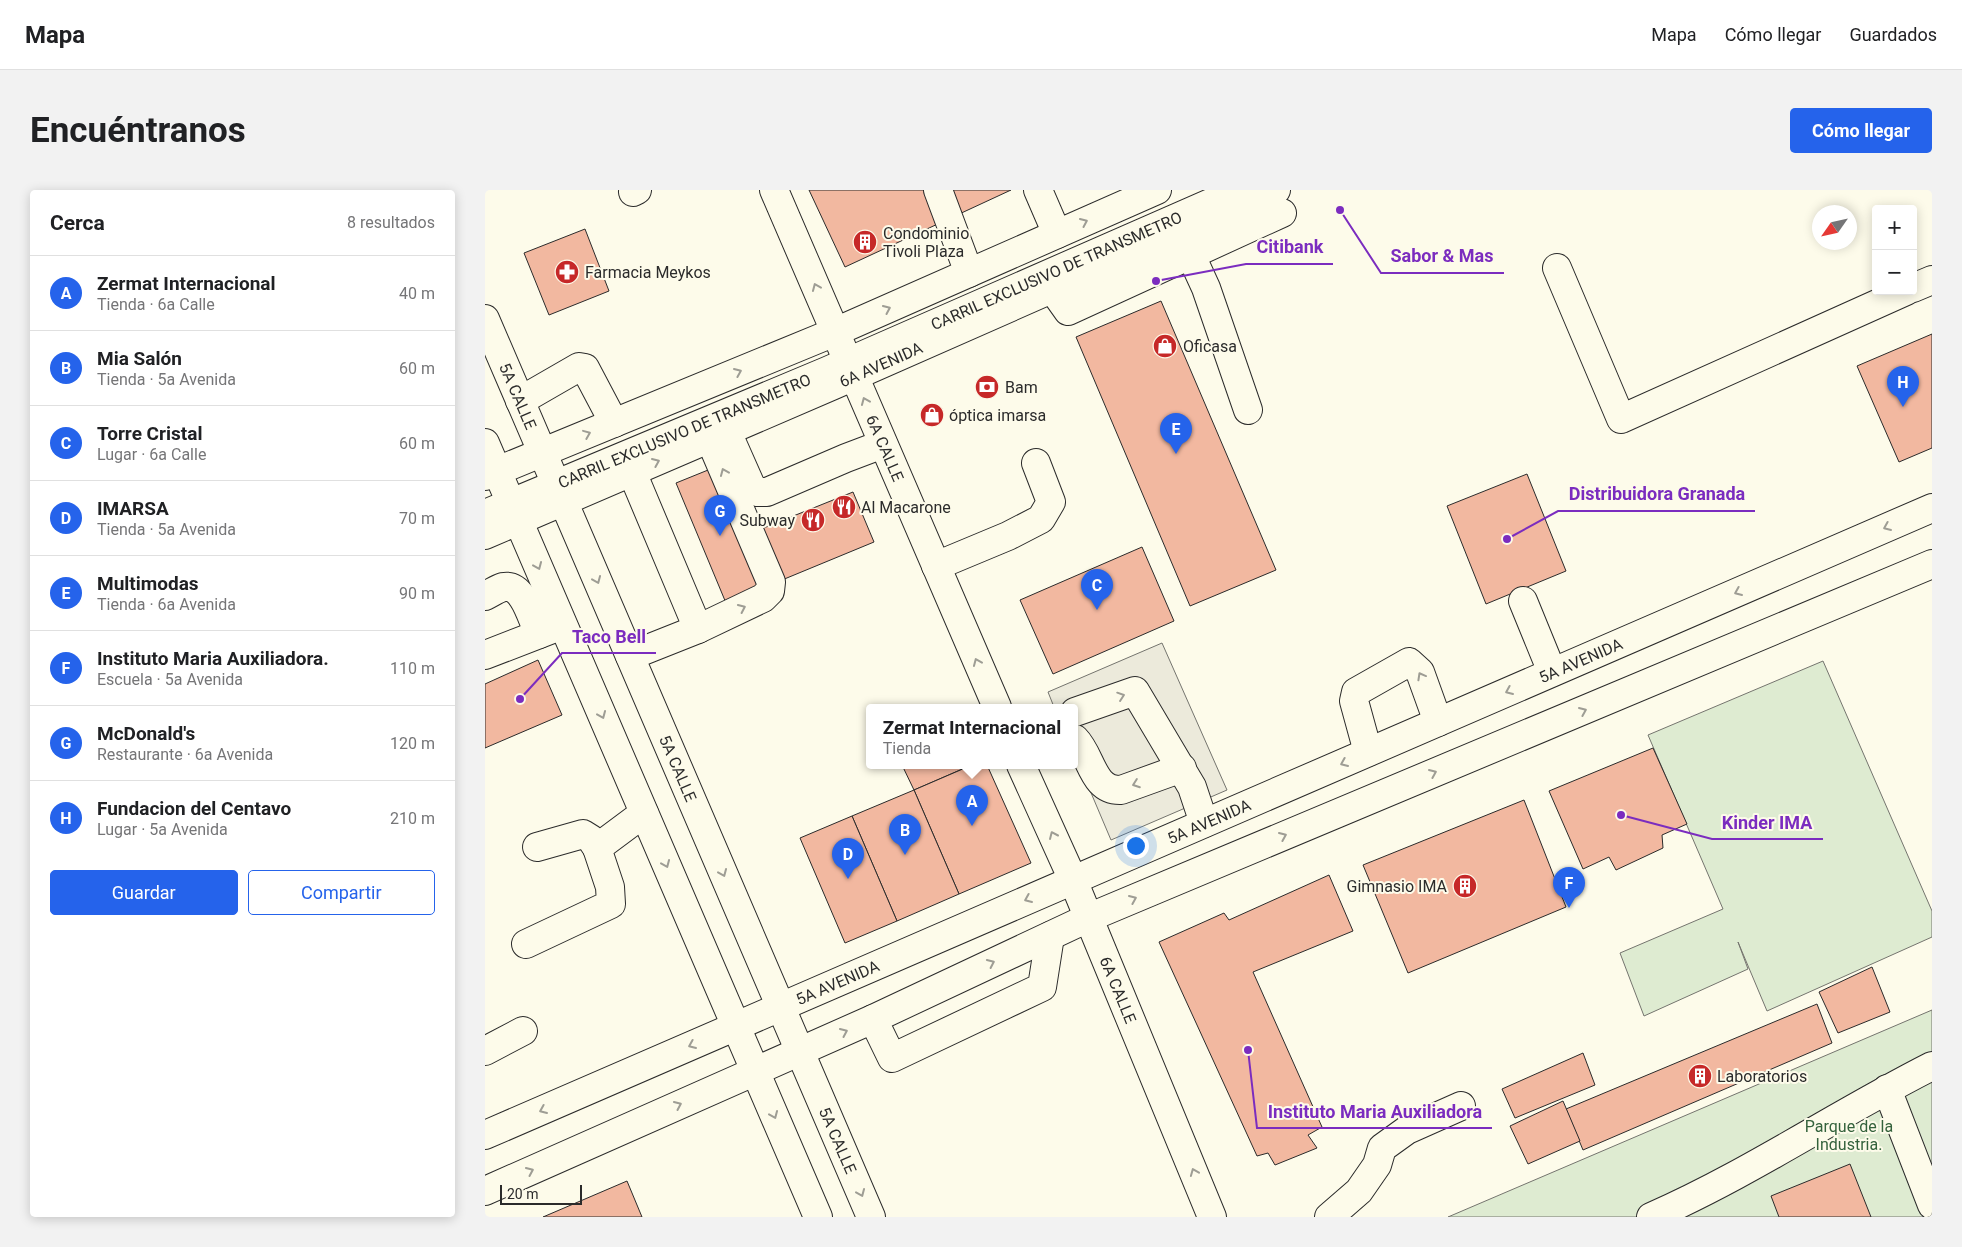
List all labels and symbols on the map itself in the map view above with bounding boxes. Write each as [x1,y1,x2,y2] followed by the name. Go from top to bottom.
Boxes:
[1812,205,1857,250] north arrow
[928,207,1185,334] street label: CARRIL EXCLUSIVO DE TRANSMETRO
[1079,218,1088,228] one-way arrow
[883,224,969,261] place label: Condominio Tivoli Plaza
[852,229,878,255] building icon: Condominio Tivoli Plaza
[1246,231,1333,264] callout: Citibank
[1257,236,1324,257] text: Citibank
[1381,240,1504,273] callout: Sabor & Mas
[1390,245,1494,266] text: Sabor & Mas
[554,259,580,285] pharmacy icon: Farmacia Meykos
[585,263,711,282] place label: Farmacia Meykos
[811,283,822,292] one-way arrow
[882,304,891,315] one-way arrow
[1152,333,1178,359] shop icon: Oficasa
[836,337,926,391] street label: 6A AVENIDA
[1183,337,1237,356] place label: Oficasa
[496,360,541,432] street label: 5A CALLE
[1887,366,1919,407] pin: H
[733,368,741,378] one-way arrow
[555,369,813,492] street label: CARRIL EXCLUSIVO DE TRANSMETRO
[974,374,1000,400] bank icon: Bam
[1005,378,1038,397] place label: Bam
[861,397,871,406] one-way arrow
[919,402,945,428] shop icon: óptica imarsa
[949,406,1046,425] place label: óptica imarsa
[863,412,908,484] street label: 6A CALLE
[1160,413,1192,454] pin: E
[583,430,591,440] one-way arrow
[651,457,660,468] one-way arrow
[719,468,730,477] one-way arrow
[1558,478,1755,511] callout: Distribuidora Granada
[1569,483,1746,504] text: Distribuidora Granada
[831,494,857,520] restaurant icon: Al Macarone
[704,495,736,536] pin: G
[861,498,951,517] place label: Al Macarone
[800,507,826,533] restaurant icon: Subway
[740,511,795,530] place label: Subway
[1883,521,1892,532] one-way arrow
[532,561,542,569] one-way arrow
[1081,569,1113,610] pin: C
[591,575,601,583] one-way arrow
[1734,585,1743,596] one-way arrow
[737,604,746,615] one-way arrow
[562,620,656,653] callout: Taco Bell
[572,626,646,647] text: Taco Bell
[1536,634,1626,687] street label: 5A AVENIDA
[973,659,983,667] one-way arrow
[1417,673,1427,682] one-way arrow
[1505,684,1514,695] one-way arrow
[1116,692,1124,702] one-way arrow
[1578,706,1587,717] one-way arrow
[595,710,606,719] one-way arrow
[655,732,701,804] street label: 5A CALLE
[1340,756,1349,767] one-way arrow
[1428,769,1437,780] one-way arrow
[1132,778,1141,788] one-way arrow
[956,785,988,826] pin: A
[1164,795,1254,848] street label: 5A AVENIDA
[1712,806,1823,839] callout: Kinder IMA
[1722,812,1813,833] text: Kinder IMA
[889,814,921,855] pin: B
[1048,831,1059,840] one-way arrow
[1278,832,1287,843] one-way arrow
[1123,833,1149,859] your location
[832,838,864,879] pin: D
[660,859,671,868] one-way arrow
[1553,867,1585,908] pin: F
[717,868,728,877] one-way arrow
[1452,873,1478,899] building icon: Gimnasio IMA
[1347,877,1448,896] place label: Gimnasio IMA
[1024,893,1033,904] one-way arrow
[1129,895,1137,905] one-way arrow
[1096,954,1141,1026] street label: 6A CALLE
[793,956,882,1009] street label: 5A AVENIDA
[986,959,995,969] one-way arrow
[839,1027,848,1038] one-way arrow
[688,1039,697,1050] one-way arrow
[1687,1063,1713,1089] building icon: Laboratorios
[1717,1067,1807,1086] place label: Laboratorios
[1257,1095,1492,1128] callout: Instituto Maria Auxiliadora
[673,1100,682,1111] one-way arrow
[1268,1101,1483,1122] text: Instituto Maria Auxiliadora
[539,1103,548,1114] one-way arrow
[815,1104,861,1177] street label: 5A CALLE
[768,1110,779,1119] one-way arrow
[1805,1117,1893,1154] park label: Parque de la Industria.
[525,1166,534,1177] one-way arrow
[1189,1168,1200,1177] one-way arrow
[500,1182,583,1205] scale bar
[854,1188,865,1197] one-way arrow

